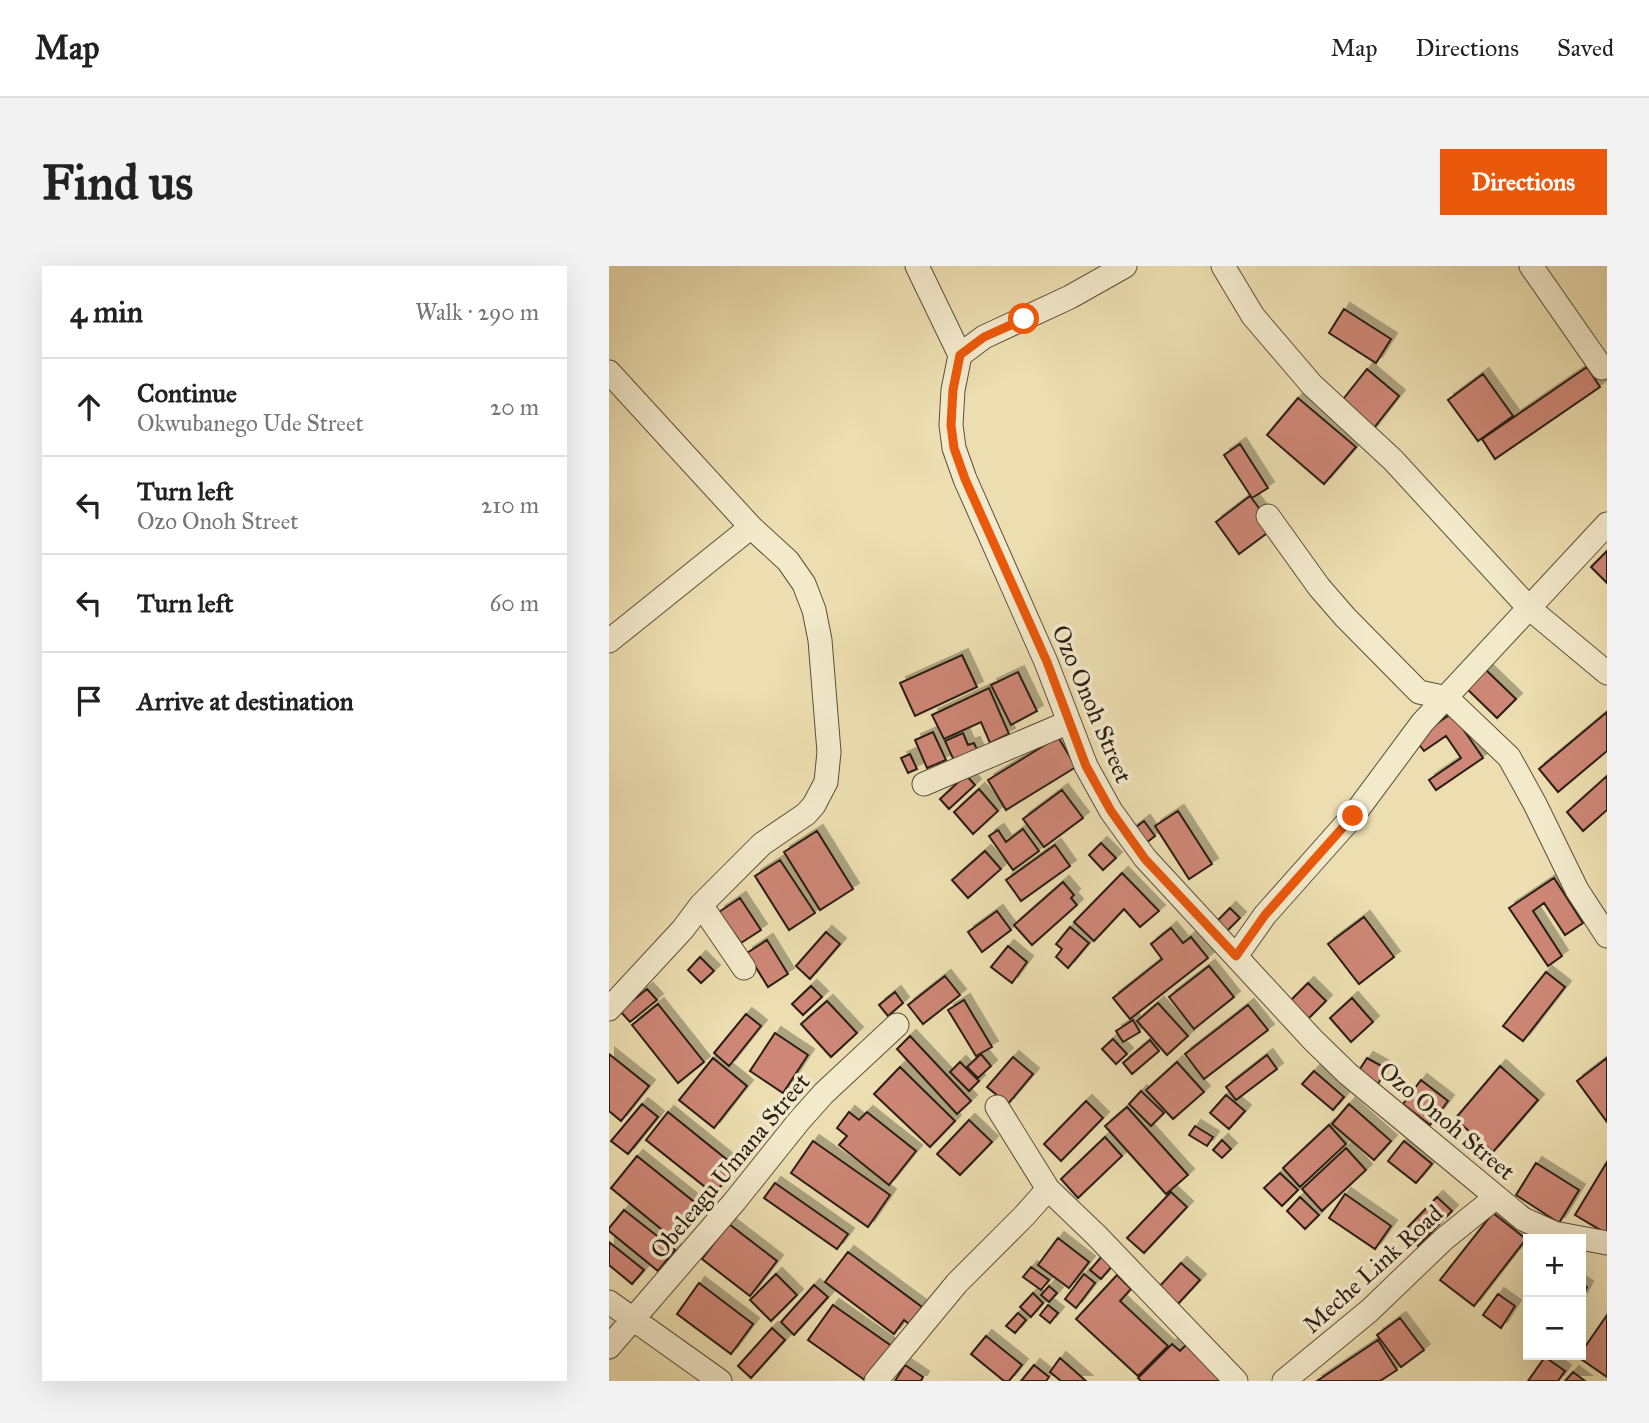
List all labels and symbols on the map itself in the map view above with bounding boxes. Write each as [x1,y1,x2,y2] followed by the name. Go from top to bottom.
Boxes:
[1008,303,1039,334] route start
[1045,621,1139,788] street label: Ozo Onoh Street
[1337,800,1368,831] route end
[1373,1055,1522,1187] street label: Ozo Onoh Street
[644,1067,817,1265] street label: Obeleagu Umana Street
[1297,1198,1449,1340] street label: Meche Link Road

